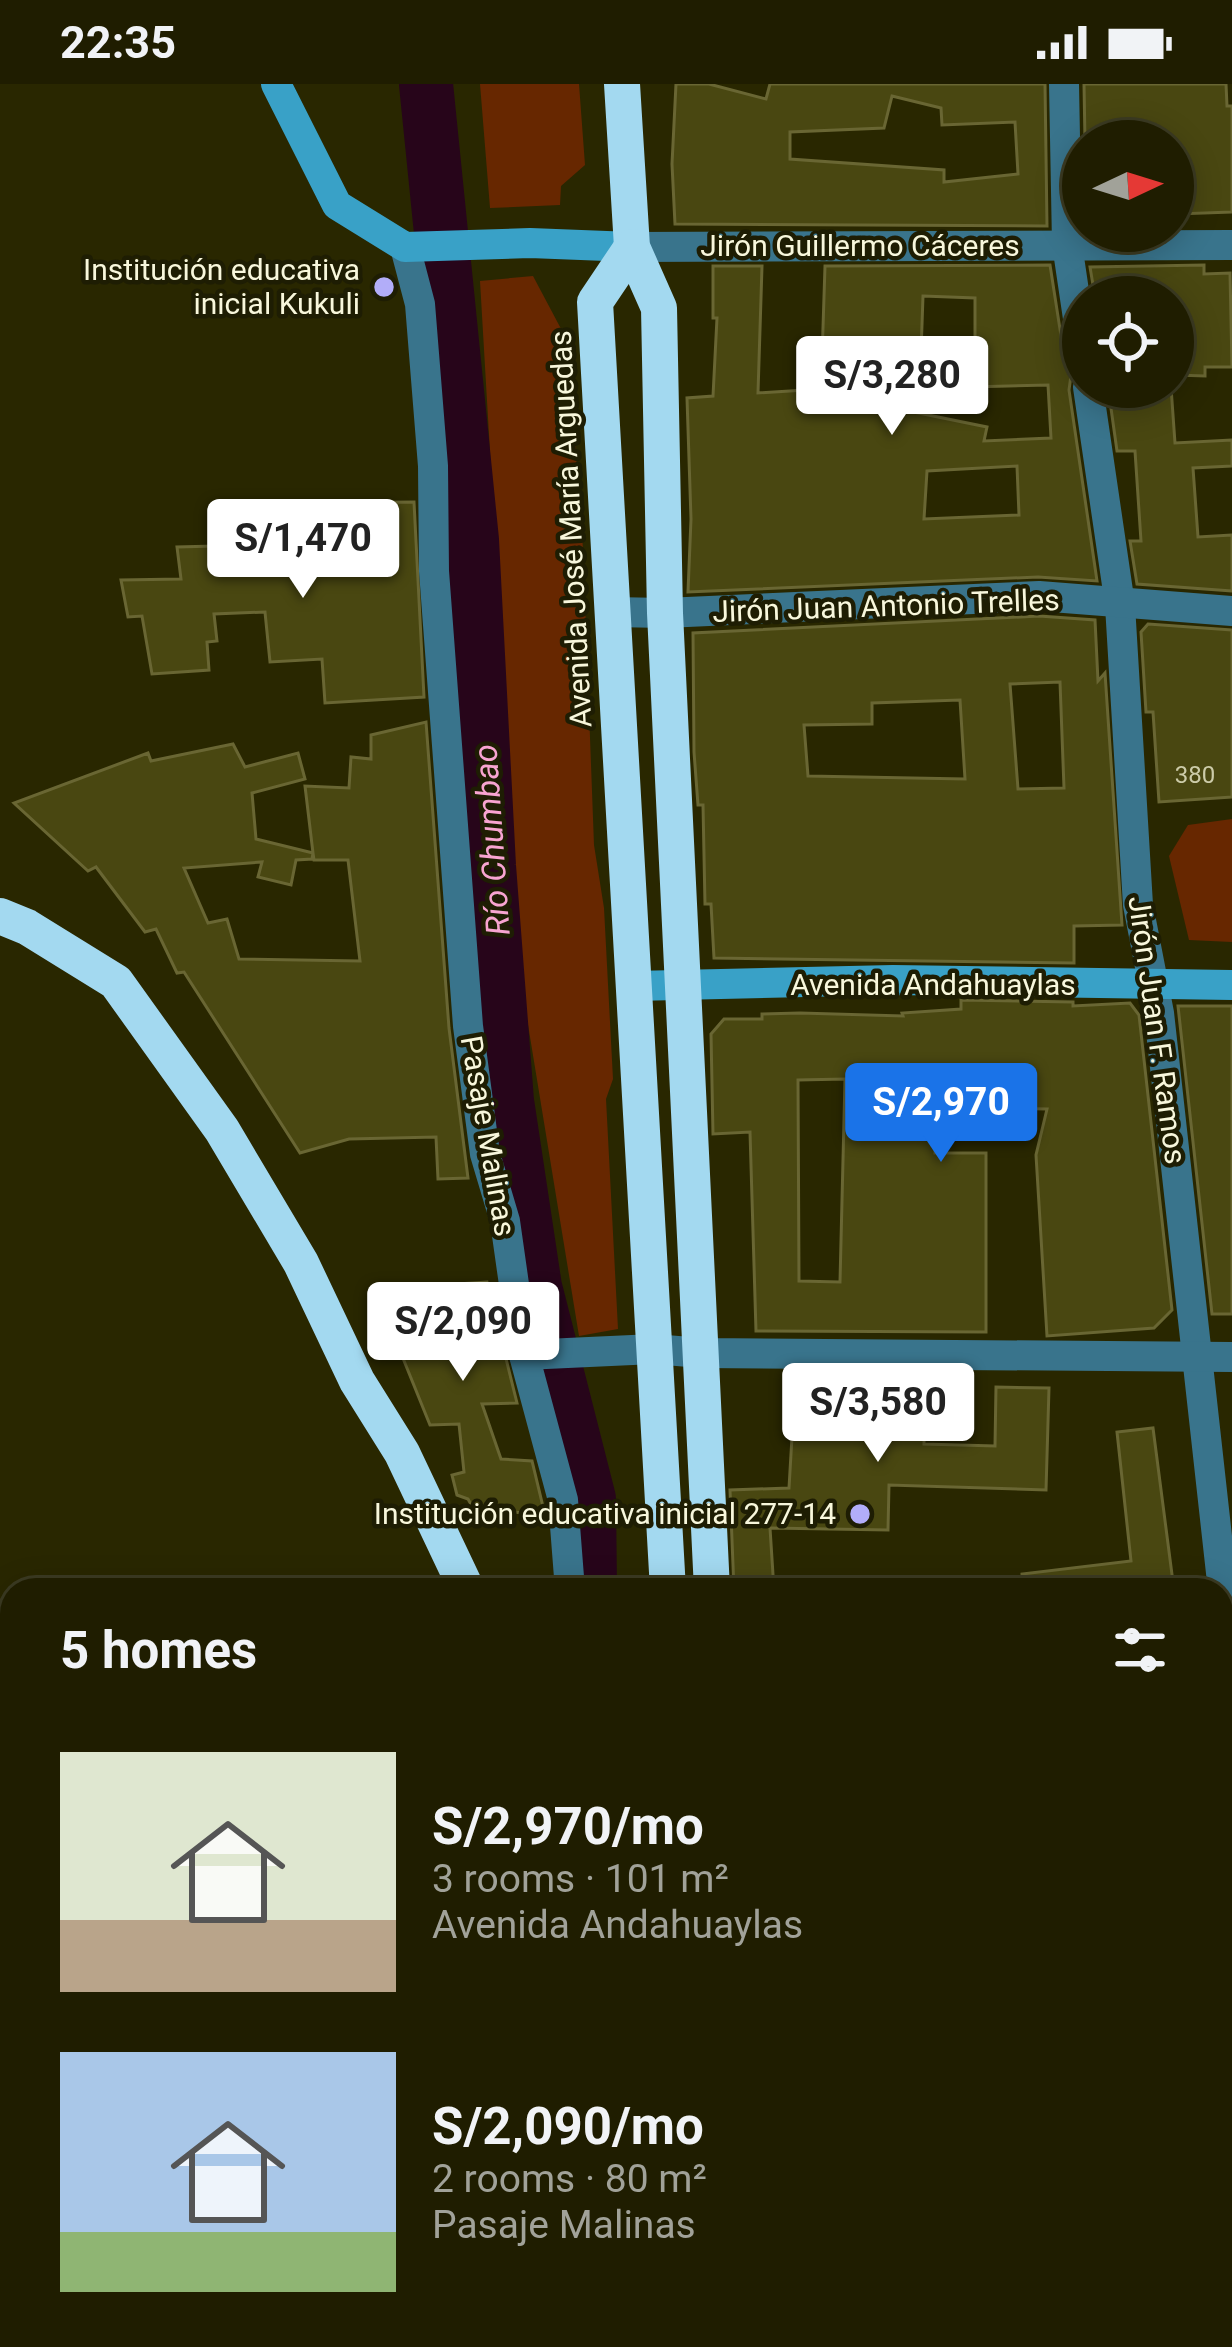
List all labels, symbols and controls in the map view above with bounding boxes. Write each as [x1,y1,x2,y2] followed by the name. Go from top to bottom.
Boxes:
[60,16,176,69] text: 22:35
[1062,120,1194,252] north arrow
[1062,120,1194,408] map controls
[700,228,1020,263] street label: Jirón Guillermo Cáceres
[83,252,360,321] place label: Institución educativa inicial Kukuli
[371,274,397,300] marker: Institución educativa inicial Kukuli
[1062,276,1194,408] button: locate
[543,330,598,728] street label: Avenida José María Arguedas
[781,336,1003,438] pin: S/3,280
[823,352,961,398] text: S/3,280
[192,499,414,601] pin: S/1,470
[234,515,372,561] text: S/1,470
[712,582,1060,629] street label: Jirón Juan Antonio Trelles
[465,743,518,937] water label: Río Chumbao
[1175,761,1215,789] house number: 380
[1121,894,1194,1166] street label: Jirón Juan F. Ramos
[790,967,1076,1002] street label: Avenida Andahuaylas
[454,1033,523,1239] street label: Pasaje Malinas
[830,1063,1052,1165] pin: S/2,970
[872,1079,1010,1125] text: S/2,970
[352,1282,574,1384] pin: S/2,090
[394,1298,532,1344] text: S/2,090
[767,1363,989,1465] pin: S/3,580
[809,1379,947,1425] text: S/3,580
[374,1496,836,1531] place label: Institución educativa inicial 277-14
[847,1501,873,1527] marker: Institución educativa inicial 277-14
[1107,1617,1173,1683] icon: filters
[60,1621,257,1680] text: 5 homes
[432,1797,704,1856] text: S/2,970/mo
[156,1800,300,1944] icon: home
[432,1856,729,1902] text: 3 rooms · 101 m²
[432,1902,803,1948] text: Avenida Andahuaylas
[432,2097,704,2156] text: S/2,090/mo
[156,2100,300,2244] icon: home
[432,2156,707,2202] text: 2 rooms · 80 m²
[432,2202,696,2248] text: Pasaje Malinas

